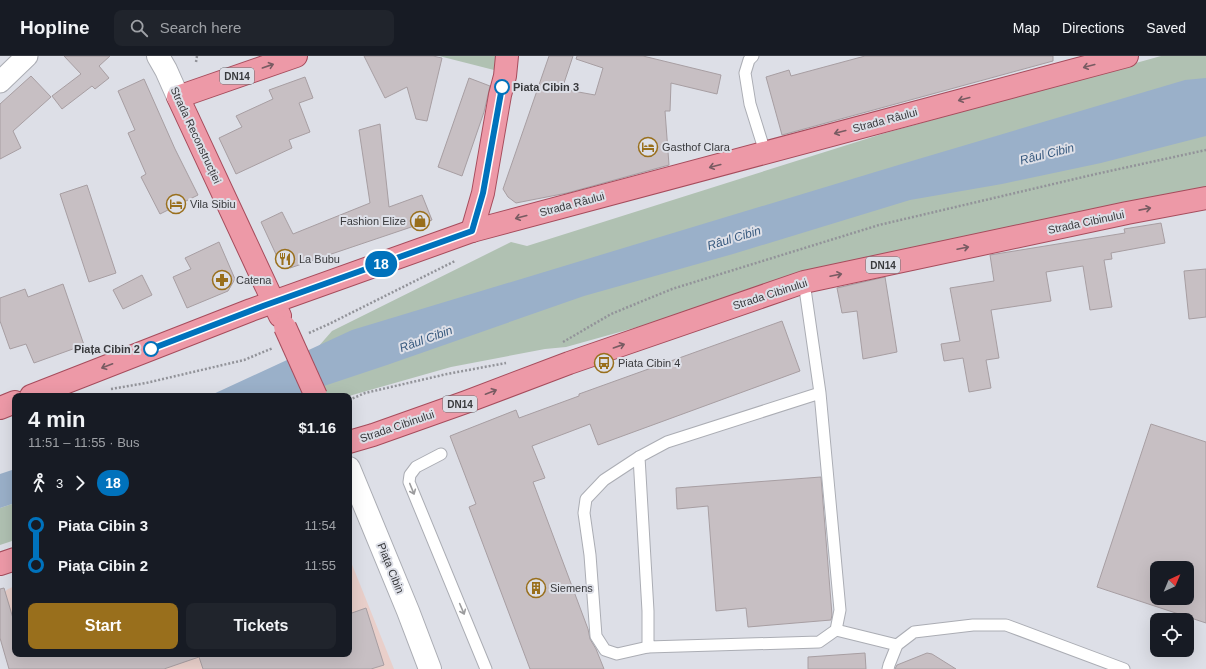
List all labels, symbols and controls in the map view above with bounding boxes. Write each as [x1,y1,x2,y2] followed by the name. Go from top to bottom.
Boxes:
[114,10,394,46] search box
[20,17,90,38] text: Hopline
[128,17,150,39] icon: search
[160,19,241,36] text: Search here
[1013,20,1040,36] text: Map
[1062,20,1124,36] text: Directions
[1146,20,1186,36] text: Saved
[261,61,273,69] one-way arrow
[1083,63,1096,70] one-way arrow
[220,68,254,84] road number: DN14
[494,79,510,95] marker: Piata Cibin 3
[513,81,579,93] place label: Piata Cibin 3
[168,85,224,185] street label: Strada Reconstrucției
[957,96,970,103] one-way arrow
[851,106,919,134] street label: Strada Râului
[834,129,847,136] one-way arrow
[637,136,659,158] hotel icon: Gasthof Clara
[1018,140,1076,167] water label: Râul Cibin
[662,141,731,153] place label: Gasthof Clara
[708,163,721,170] one-way arrow
[538,190,606,218] street label: Strada Râului
[165,193,187,215] hotel icon: Vila Sibiu
[190,198,236,210] place label: Vila Sibiu
[1138,205,1151,213] one-way arrow
[1047,208,1125,236] street label: Strada Cibinului
[409,210,431,232] shop icon: Fashion Elize
[515,214,528,222] one-way arrow
[340,215,406,227] place label: Fashion Elize
[705,223,763,253] water label: Râul Cibin
[956,244,969,252] one-way arrow
[274,248,296,270] restaurant icon: La Bubu
[363,251,399,277] line badge: 18
[299,253,340,265] place label: La Bubu
[373,256,389,272] text: 18
[866,257,900,273] road number: DN14
[211,269,233,291] pharmacy icon: Catena
[829,271,842,279] one-way arrow
[236,274,272,286] place label: Catena
[731,276,809,312] street label: Strada Cibinului
[398,323,455,355] water label: Râul Cibin
[143,341,159,357] marker: Piața Cibin 2
[613,341,625,349] one-way arrow
[74,343,140,355] place label: Piața Cibin 2
[593,352,615,374] bus stop icon: Piata Cibin 4
[618,357,680,369] place label: Piata Cibin 4
[102,363,114,371] one-way arrow
[485,388,497,396] one-way arrow
[443,396,477,412] road number: DN14
[28,407,85,432] text: 4 min
[358,408,436,444] street label: Strada Cibinului
[298,419,336,436] text: $1.16
[28,435,140,450] text: 11:51 – 11:55 · Bus
[28,472,50,494] icon: walk
[69,472,91,494] icon: forward
[105,475,121,491] text: 18
[56,476,63,491] text: 3
[409,483,417,495] one-way arrow
[58,517,148,534] text: Piata Cibin 3
[304,518,336,533] text: 11:54
[375,541,407,595] street label: Piața Cibin
[58,557,148,574] text: Piața Cibin 2
[304,558,336,573] text: 11:55
[1150,561,1194,605] north arrow
[1150,561,1194,657] map controls
[525,577,547,599] building icon: Siemens
[550,582,593,594] place label: Siemens
[28,603,178,649] button: Start
[186,603,336,649] button: Tickets
[458,603,466,615] one-way arrow
[1150,613,1194,657] button: locate

